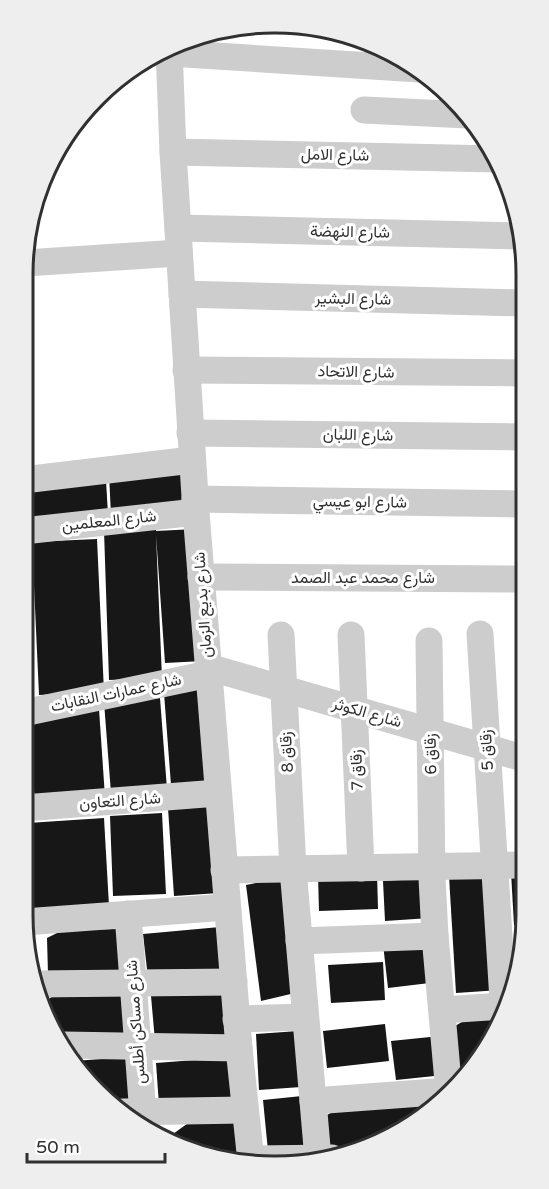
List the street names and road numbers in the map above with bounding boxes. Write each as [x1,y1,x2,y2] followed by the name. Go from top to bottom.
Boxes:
[301,144,369,167] street label: شارع الامل
[310,221,390,244] street label: شارع النهضة
[314,288,391,311] street label: شارع البشير
[317,361,395,384] street label: شارع الاتحاد
[323,424,393,447] street label: شارع اللبان
[313,491,407,516] street label: شارع ابو عيسي
[61,506,157,537] street label: شارع المعلمين
[189,551,218,659] street label: شارع بديع الزمان
[291,568,435,589] street label: شارع محمد عبد الصمد
[49,669,183,718] street label: شارع عمارات النقابات
[329,693,404,733] street label: شارع الكوثر
[476,729,498,771] street label: زقاق 5
[276,731,298,773] street label: زقاق 8
[421,733,441,775] street label: زقاق 6
[346,749,368,791] street label: زقاق 7
[79,788,162,815] street label: شارع التعاون
[122,959,151,1085] street label: شارع مساكن أطلس

